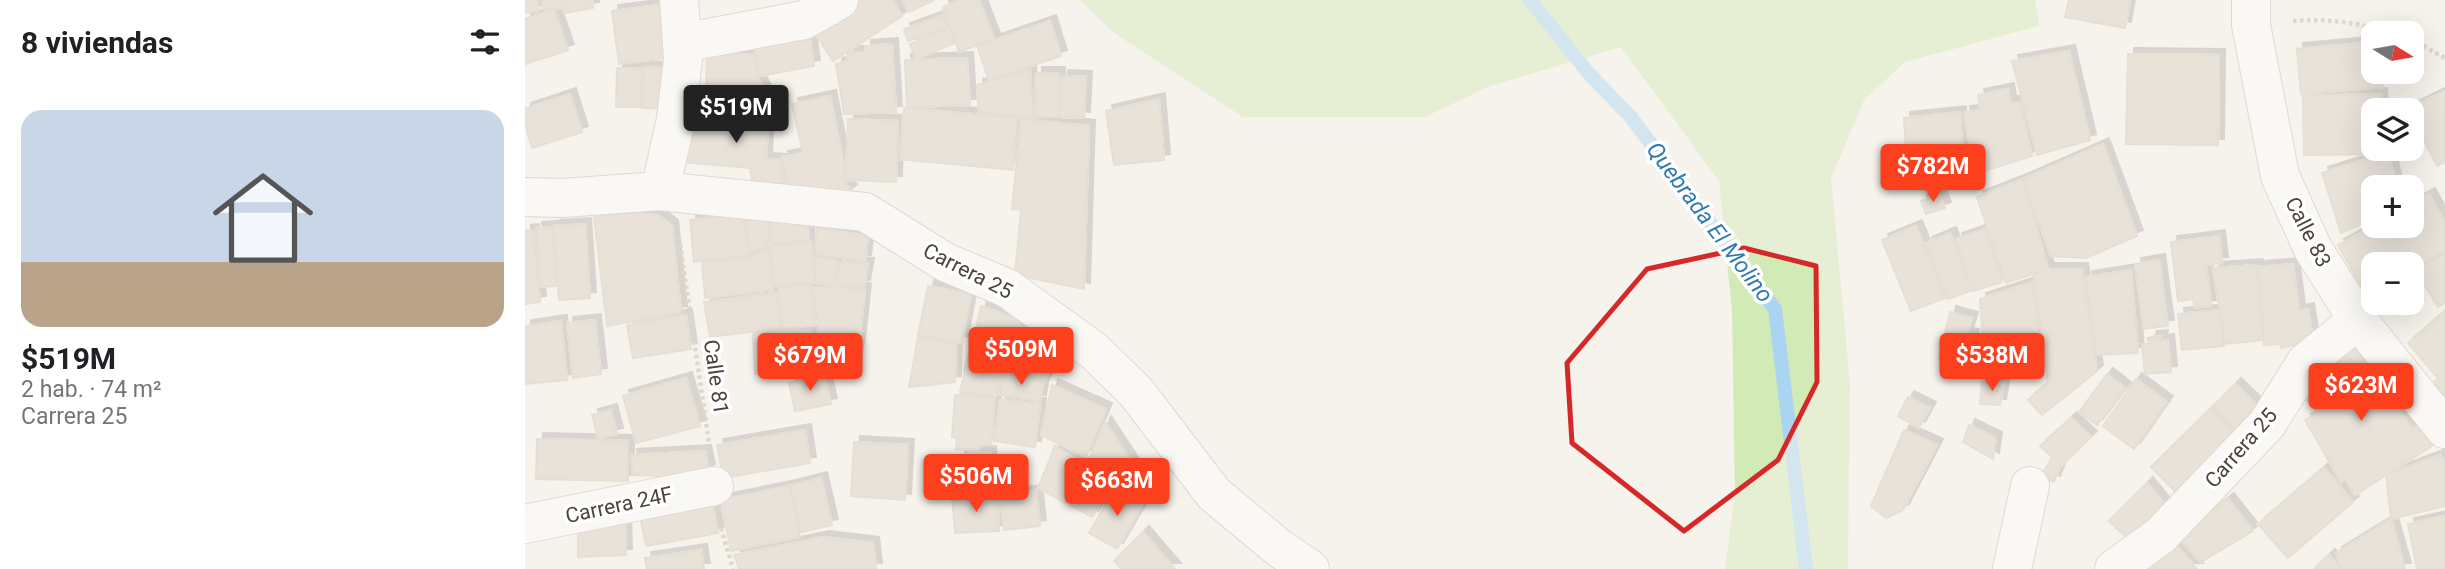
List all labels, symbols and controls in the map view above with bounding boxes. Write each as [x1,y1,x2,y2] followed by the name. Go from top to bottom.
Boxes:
[2361,21,2424,84] north arrow
[2361,21,2424,315] map controls
[466,23,504,61] icon: filters
[21,25,173,60] text: 8 viviendas
[687,86,785,145] pin: $519M
[700,94,772,121] text: $519M
[2361,98,2424,161] button: layers
[1641,137,1779,308] water label: Quebrada El Molino
[1884,144,1982,204] pin: $782M
[1897,153,1969,180] text: $782M
[200,155,326,281] icon: home
[2361,175,2424,238] button: +
[2280,193,2336,271] street label: Calle 83
[919,238,1017,304] street label: Carrera 25
[2361,252,2424,315] button: −
[972,328,1070,387] pin: $509M
[761,334,859,393] pin: $679M
[1943,334,2041,393] pin: $538M
[985,336,1057,363] text: $509M
[699,338,733,416] street label: Calle 81
[21,341,116,376] text: $519M
[774,342,846,369] text: $679M
[1956,342,2028,369] text: $538M
[2312,364,2410,423] pin: $623M
[2325,372,2397,399] text: $623M
[21,376,161,403] text: 2 hab. · 74 m²
[21,403,127,430] text: Carrera 25
[2200,403,2282,493] street label: Carrera 25
[927,454,1025,514] pin: $506M
[1068,458,1166,518] pin: $663M
[940,463,1012,490] text: $506M
[1081,467,1153,494] text: $663M
[563,482,675,528] street label: Carrera 24F

